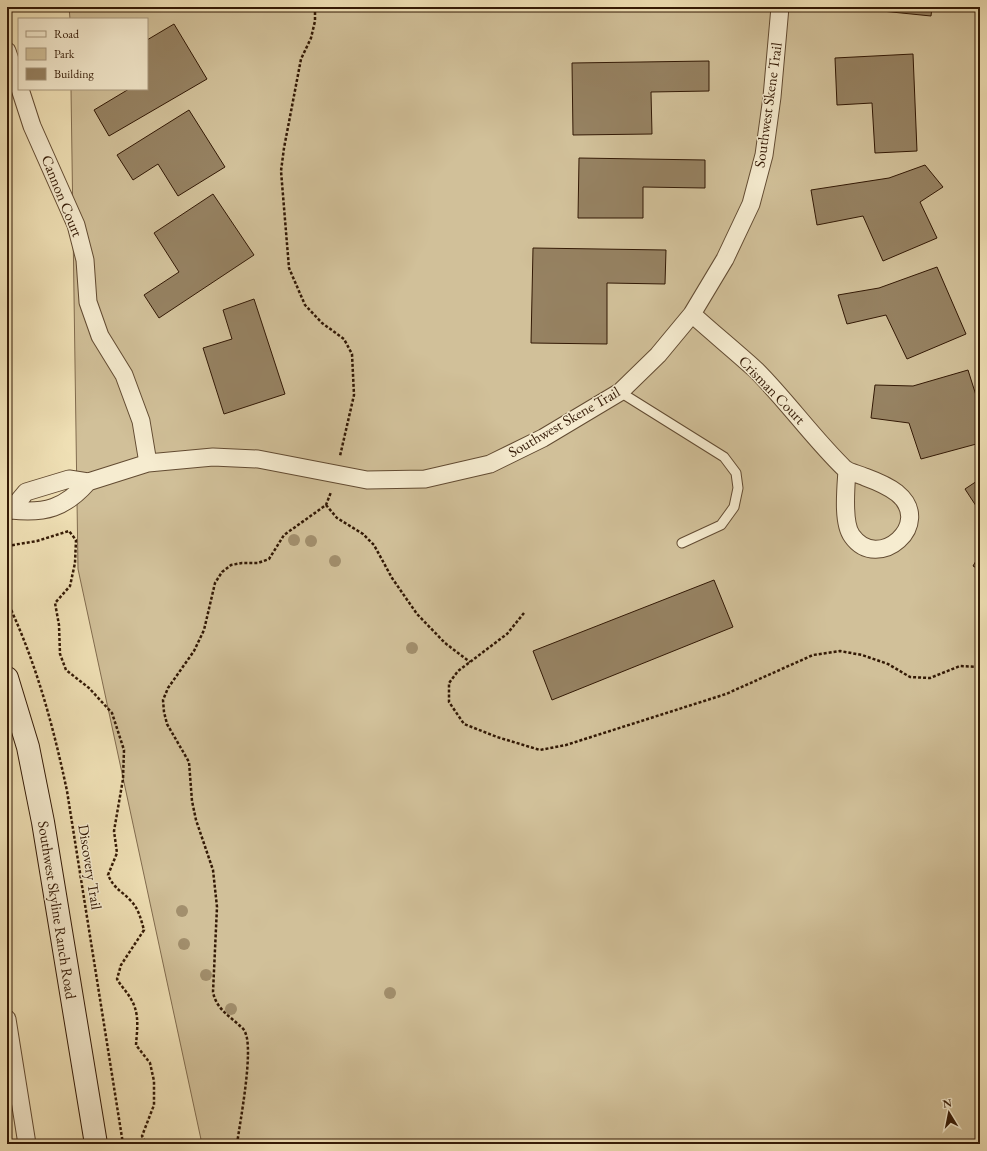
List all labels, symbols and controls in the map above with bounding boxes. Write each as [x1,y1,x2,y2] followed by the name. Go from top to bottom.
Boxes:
[18,18,148,90] legend
[54,26,80,42] text: Road
[749,41,786,169] street label: Southwest Skene Trail
[54,46,75,62] text: Park
[54,66,95,82] text: Building
[37,152,88,240] street label: Cannon Court
[735,351,810,428] street label: Crisman Court
[504,382,623,461] street label: Southwest Skene Trail
[34,819,81,1001] street label: Southwest Skyline Ranch Road
[74,823,107,911] street label: Discovery Trail
[929,1093,969,1133] north arrow
[942,1095,953,1111] text: N

